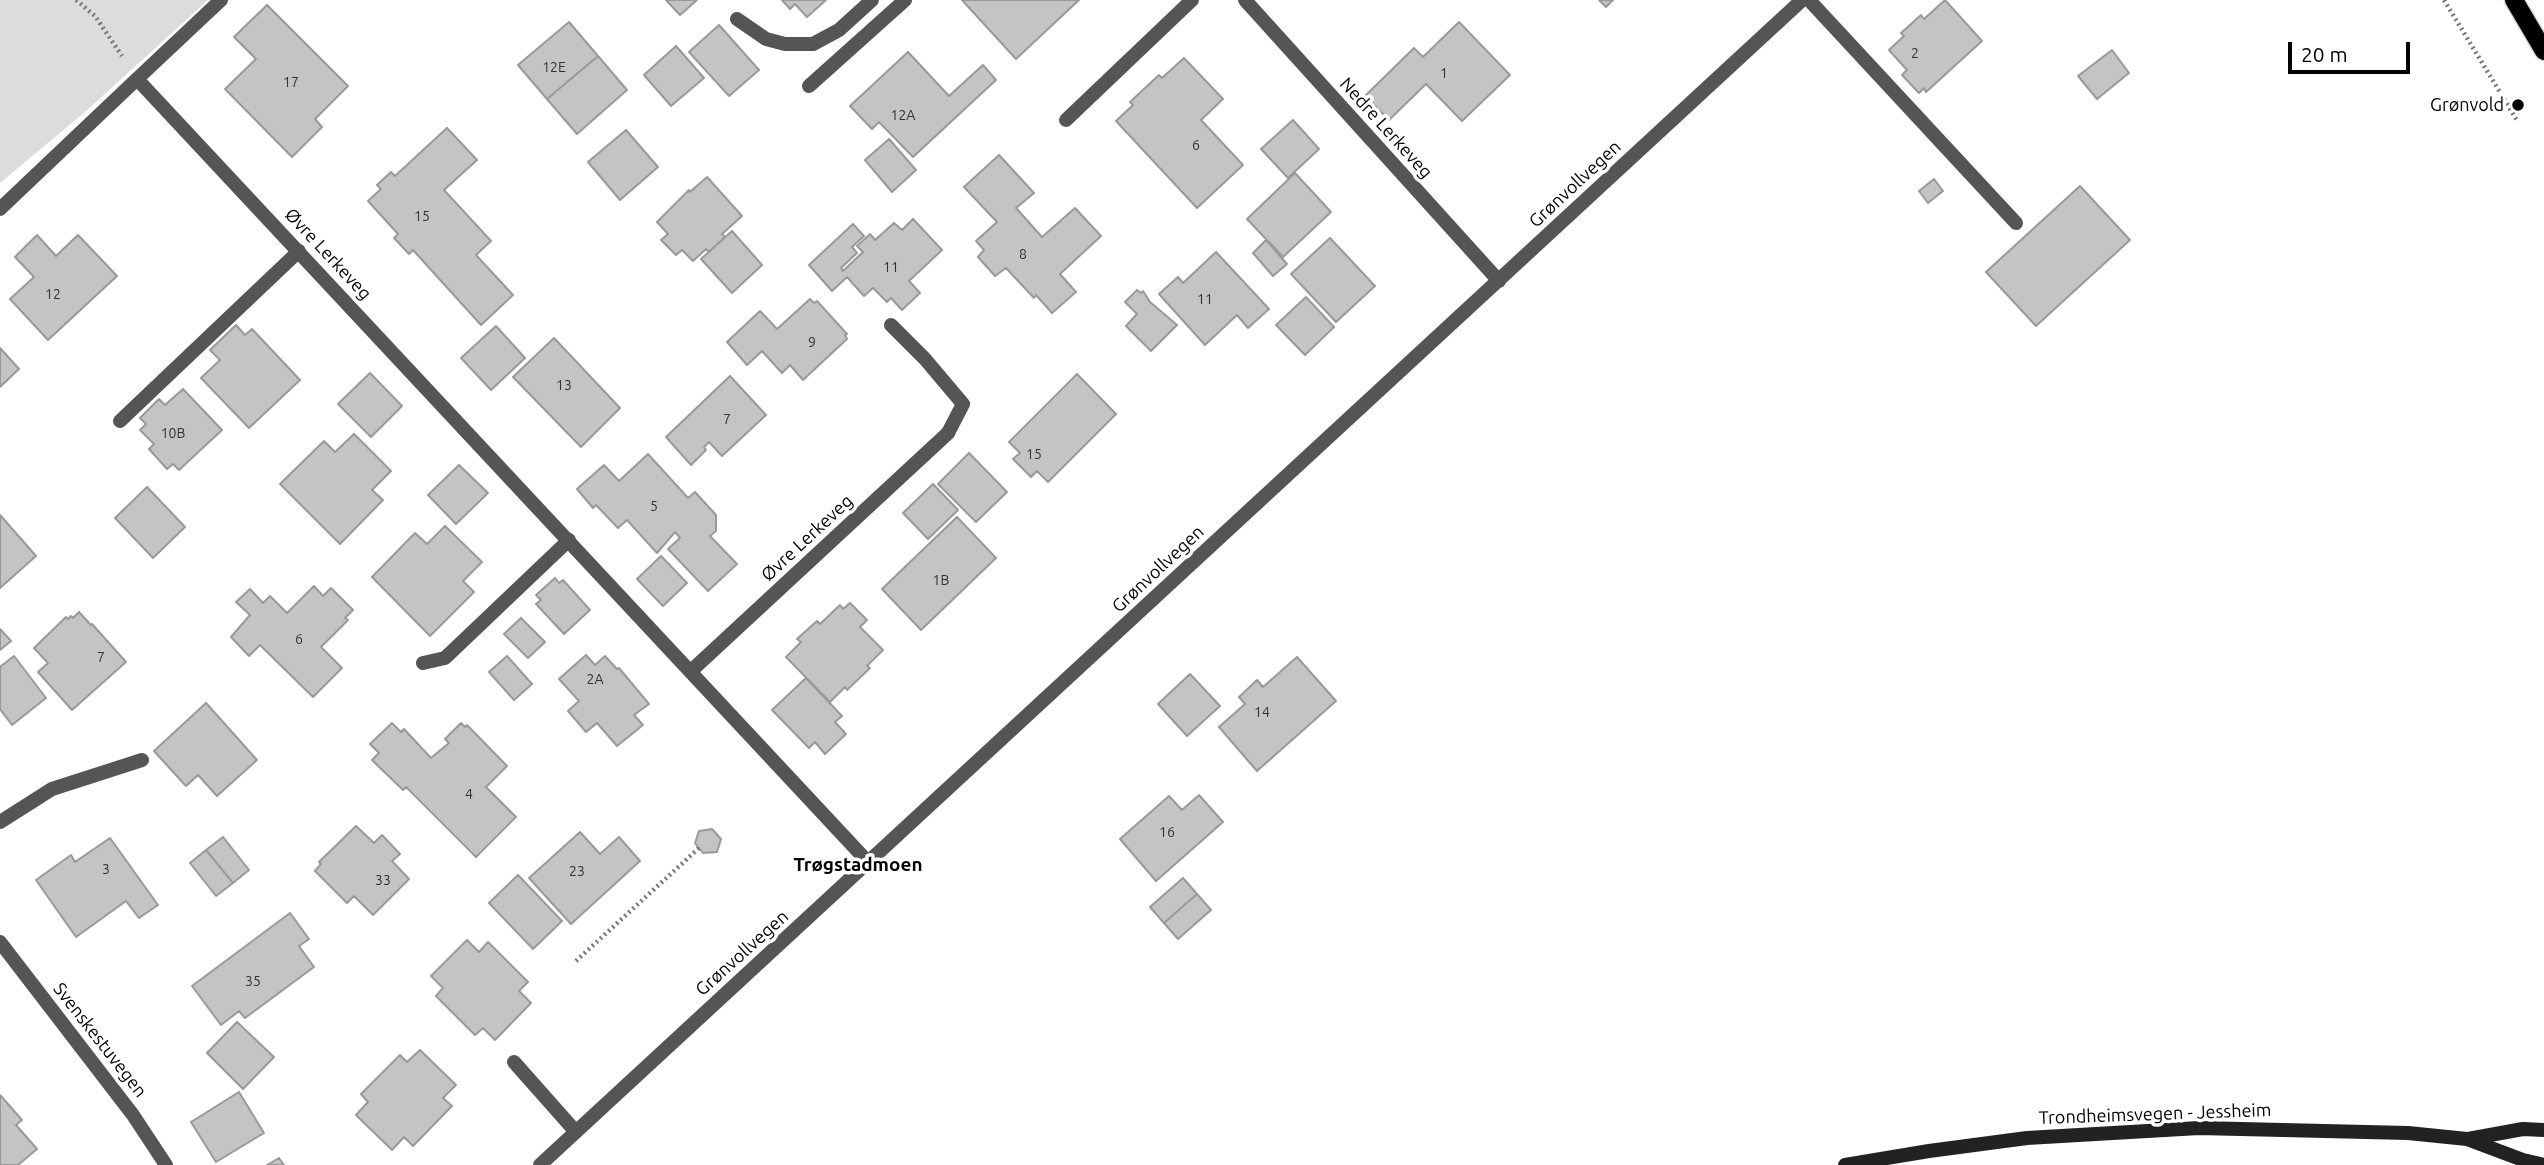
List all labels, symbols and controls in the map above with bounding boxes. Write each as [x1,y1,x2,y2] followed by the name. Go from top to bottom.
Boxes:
[2292,28,2414,72] scale bar
[2301,42,2348,66] text: 20 m
[1911,45,1919,61] house number: 2
[542,59,566,75] house number: 12E
[1440,65,1448,81] house number: 1
[1335,73,1437,183] street label: Nedre Lerkeveg
[283,74,299,90] house number: 17
[2430,94,2504,116] place label: Grønvold
[2510,97,2526,113] marker: Grønvold
[891,107,915,123] house number: 12A
[1525,136,1625,232] street label: Grønvollvegen
[1192,137,1200,153] house number: 6
[280,204,376,304] street label: Øvre Lerkeveg
[414,208,430,224] house number: 15
[1019,246,1027,262] house number: 8
[883,259,899,275] house number: 11
[45,286,61,302] house number: 12
[1197,291,1213,307] house number: 11
[808,334,816,350] house number: 9
[556,377,572,393] house number: 13
[723,411,731,427] house number: 7
[161,425,185,441] house number: 10B
[1026,446,1042,462] house number: 15
[757,490,857,586] street label: Øvre Lerkeveg
[650,498,658,514] house number: 5
[1108,521,1208,617] street label: Grønvollvegen
[933,572,949,588] house number: 1B
[295,631,303,647] house number: 6
[97,649,105,665] house number: 7
[587,671,603,687] house number: 2A
[1254,704,1270,720] house number: 14
[465,786,473,802] house number: 4
[1159,824,1175,840] house number: 16
[794,854,922,876] district label: Trøgstadmoen
[102,861,110,877] house number: 3
[569,863,585,879] house number: 23
[375,872,391,888] house number: 33
[691,906,793,1000] street label: Grønvollvegen
[245,973,261,989] house number: 35
[49,979,151,1101] street label: Svenskestuvegen
[2038,1099,2272,1129] street label: Trondheimsvegen - Jessheim

